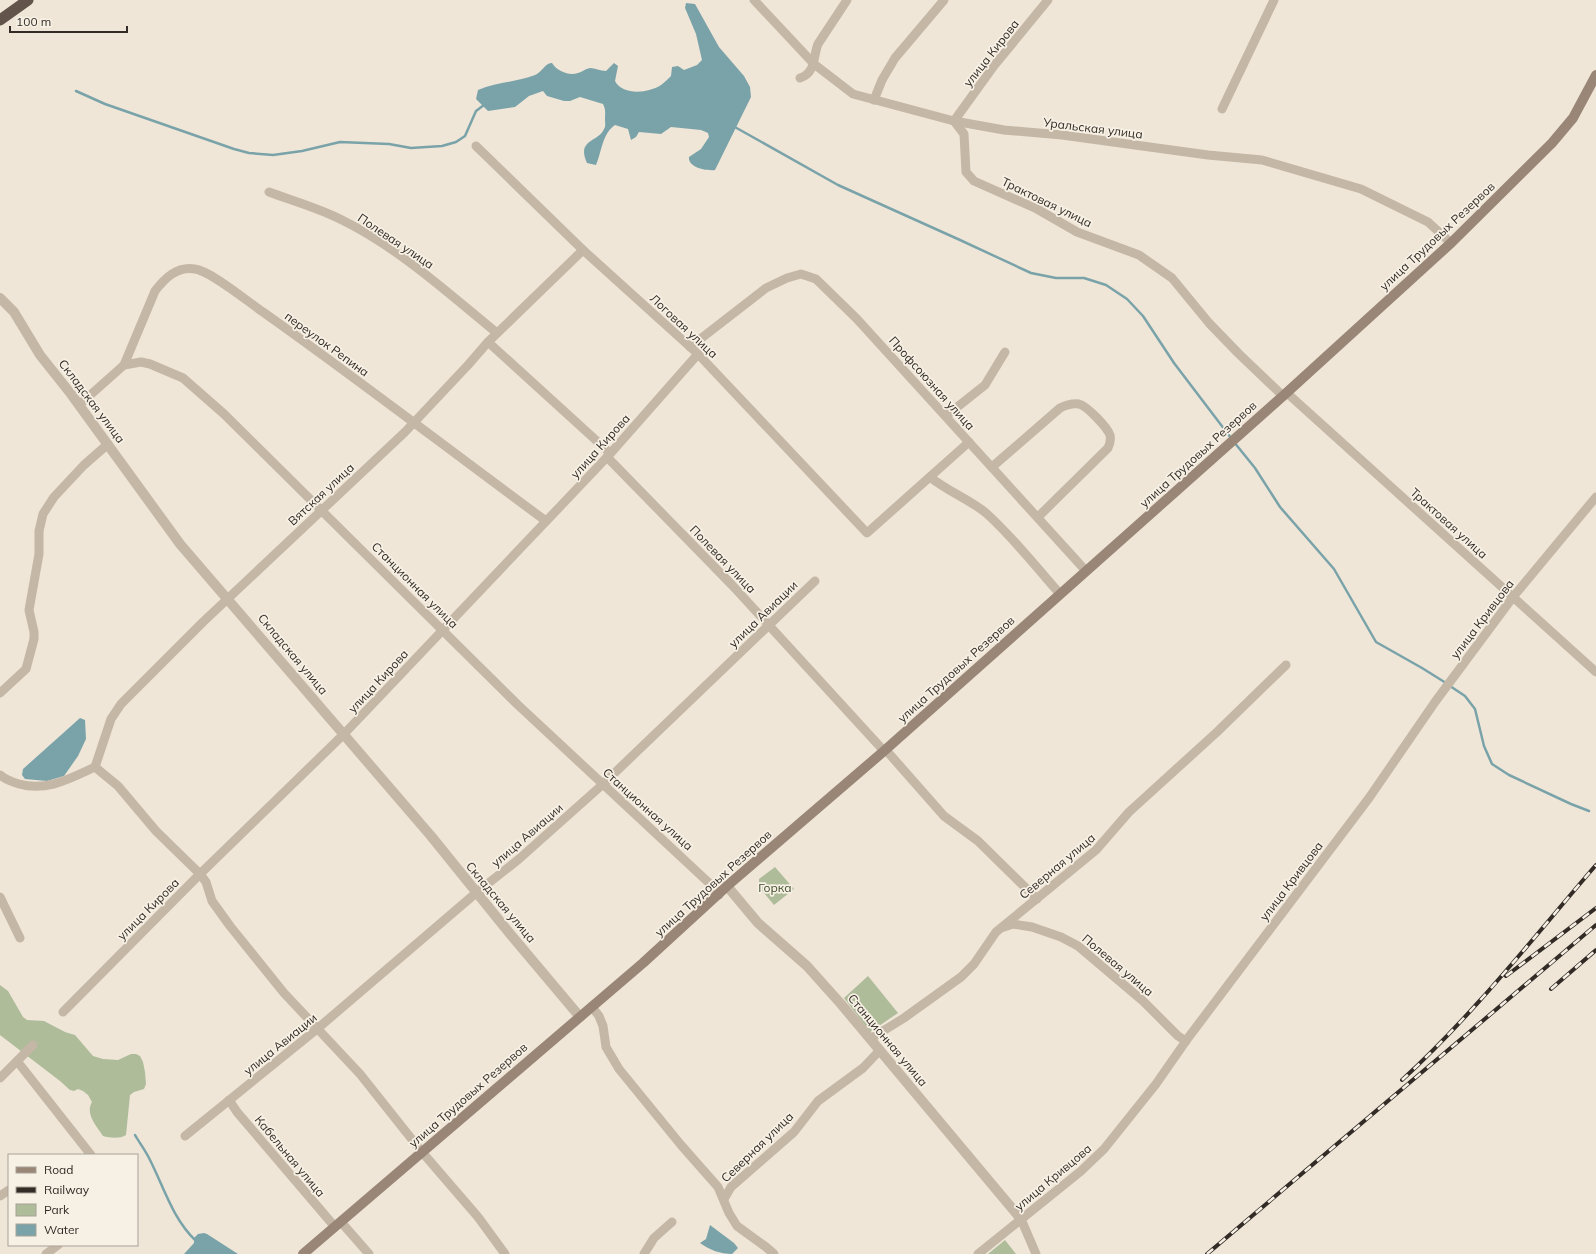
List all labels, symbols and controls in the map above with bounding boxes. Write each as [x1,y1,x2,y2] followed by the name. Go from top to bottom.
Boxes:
[10,8,127,34] scale bar
[16,14,51,29] text: 100 m
[960,16,1022,90] street label: улица Кирова
[1041,114,1144,142] street label: Уральская улица
[999,174,1095,230] street label: Трактовая улица
[1376,178,1498,293] street label: улица Трудовых Резервов
[355,210,437,272] street label: Полевая улица
[647,291,721,361] street label: Логовая улица
[282,308,372,380] street label: переулок Репина
[886,333,978,433] street label: Профсоюзная улица
[56,356,128,446] street label: Складская улица
[1136,397,1260,511] street label: улица Трудовых Резервов
[567,411,633,481] street label: улица Кирова
[285,460,357,528] street label: Вятская улица
[1407,484,1491,562] street label: Трактовая улица
[687,522,759,596] street label: Полевая улица
[369,539,461,631] street label: Станционная улица
[1447,576,1517,662] street label: улица Кривцова
[726,577,800,651] street label: улица Авиации
[255,611,331,697] street label: Складская улица
[894,612,1018,726] street label: улица Трудовых Резервов
[345,646,411,716] street label: улица Кирова
[600,765,696,853] street label: Станционная улица
[488,800,566,870] street label: улица Авиации
[651,826,775,940] street label: улица Трудовых Резервов
[1016,830,1098,902] street label: Северная улица
[1256,838,1326,924] street label: улица Кривцова
[463,859,539,945] street label: Складская улица
[114,875,182,943] street label: улица Кирова
[758,880,792,895] park label: Горка
[1079,931,1157,999] street label: Полевая улица
[845,991,931,1089] street label: Станционная улица
[240,1010,320,1078] street label: улица Авиации
[406,1039,531,1151] street label: улица Трудовых Резервов
[718,1109,796,1185] street label: Северная улица
[252,1112,328,1200] street label: Кабельная улица
[1012,1141,1094,1213] street label: улица Кривцова
[8,1154,138,1246] legend
[44,1162,73,1177] text: Road
[44,1182,90,1197] text: Railway
[44,1202,70,1217] text: Park
[44,1222,80,1237] text: Water

